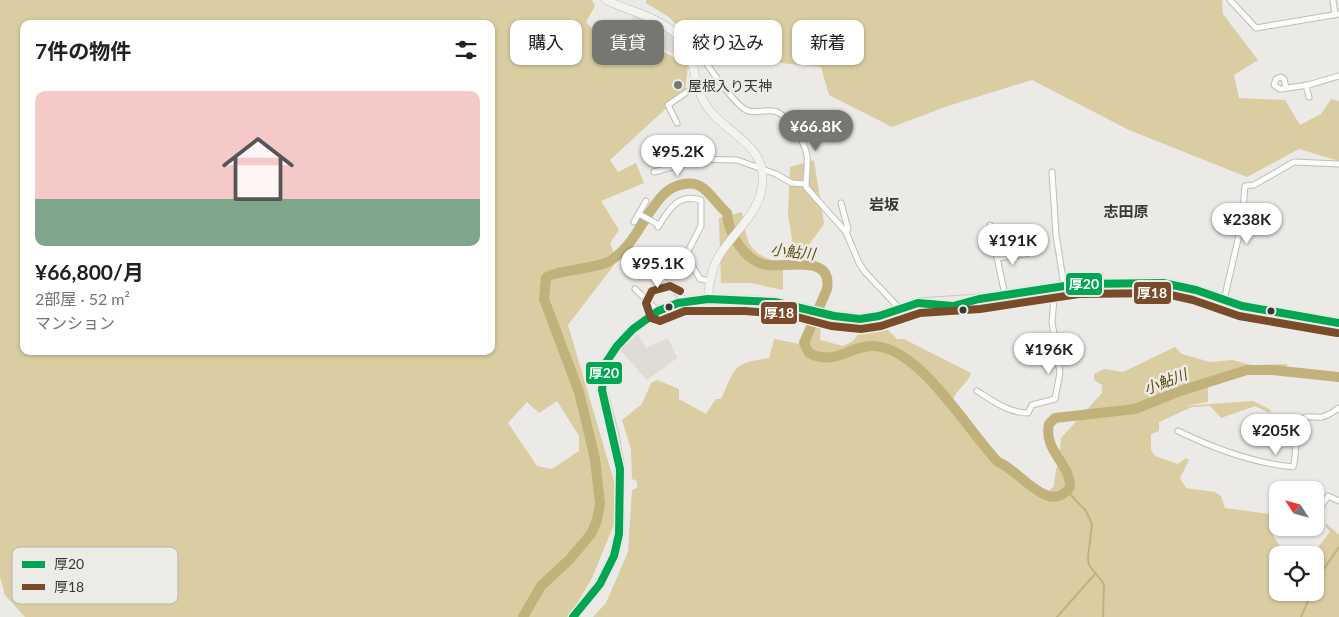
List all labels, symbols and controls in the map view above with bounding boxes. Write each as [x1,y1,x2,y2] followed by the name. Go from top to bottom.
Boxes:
[510,20,582,65] chip: 購入
[592,20,664,65] chip: 賃貸
[674,20,782,65] chip: 絞り込み
[792,20,864,65] chip: 新着
[452,36,480,64] icon: filters
[35,38,131,63] text: 7件の物件
[688,77,772,94] place label: 屋根入り天神
[672,79,684,91] marker: 屋根入り天神
[775,110,857,152] pin: ¥66.8K
[790,116,842,135] text: ¥66.8K
[213,124,303,214] icon: home
[637,134,719,177] pin: ¥95.2K
[652,141,704,160] text: ¥95.2K
[869,195,899,213] district label: 岩坂
[1103,202,1149,220] district label: 志田原
[1212,202,1282,245] pin: ¥238K
[1223,209,1271,228] text: ¥238K
[978,224,1048,266] pin: ¥191K
[989,230,1037,249] text: ¥191K
[770,240,818,263] water label: 小鮎川
[617,246,699,289] pin: ¥95.1K
[632,253,684,272] text: ¥95.1K
[35,259,144,284] text: ¥66,800/月
[1065,272,1103,296] line badge: 厚20
[1069,275,1099,292] text: 厚20
[1133,281,1172,305] line badge: 厚18
[1137,284,1167,301] text: 厚18
[35,289,130,308] text: 2部屋 · 52 m²
[760,301,798,325] line badge: 厚18
[664,302,674,312] unlabelled marker
[764,304,794,321] text: 厚18
[958,305,968,315] unlabelled marker
[1266,306,1276,316] unlabelled marker
[35,313,115,332] text: マンション
[1014,332,1084,375] pin: ¥196K
[1025,339,1073,358] text: ¥196K
[585,361,623,385] line badge: 厚20
[589,364,619,381] text: 厚20
[1141,364,1191,397] water label: 小鮎川
[1241,414,1311,456] pin: ¥205K
[1252,420,1300,439] text: ¥205K
[1269,481,1324,536] north arrow
[1269,481,1324,601] map controls
[1269,546,1324,601] button: locate
[12,547,178,604] legend
[54,555,84,572] text: 厚20
[54,578,84,595] text: 厚18

